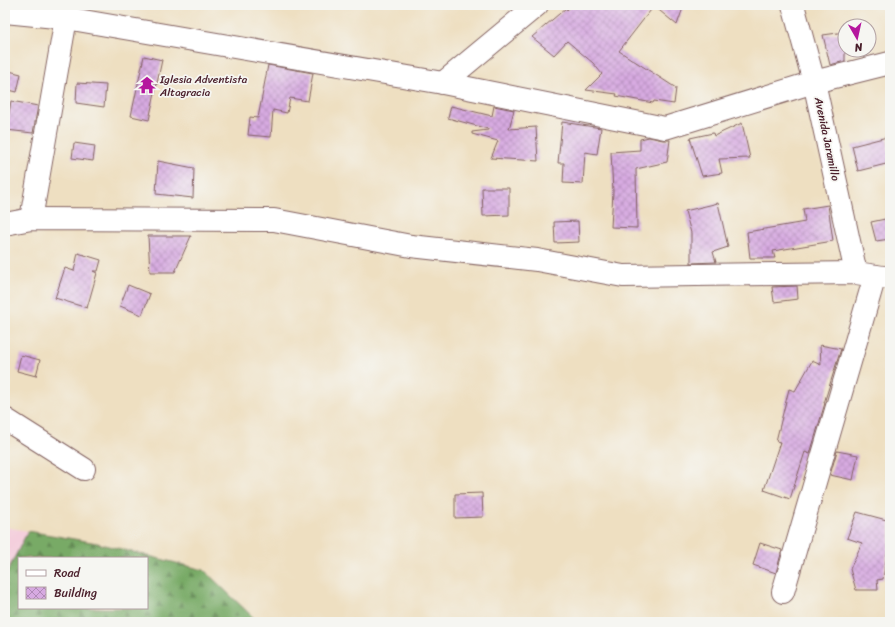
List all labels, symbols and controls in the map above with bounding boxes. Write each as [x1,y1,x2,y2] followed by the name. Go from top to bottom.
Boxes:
[837,18,877,58] north arrow
[853,37,865,57] text: N
[159,70,248,102] place label: Iglesia Adventista Altagracia
[137,75,157,95] temple icon: Iglesia Adventista Altagracia
[809,94,845,183] street label: Avenida Jaramillo
[18,557,148,609] legend
[54,562,81,584] text: Road
[54,582,97,604] text: Building

